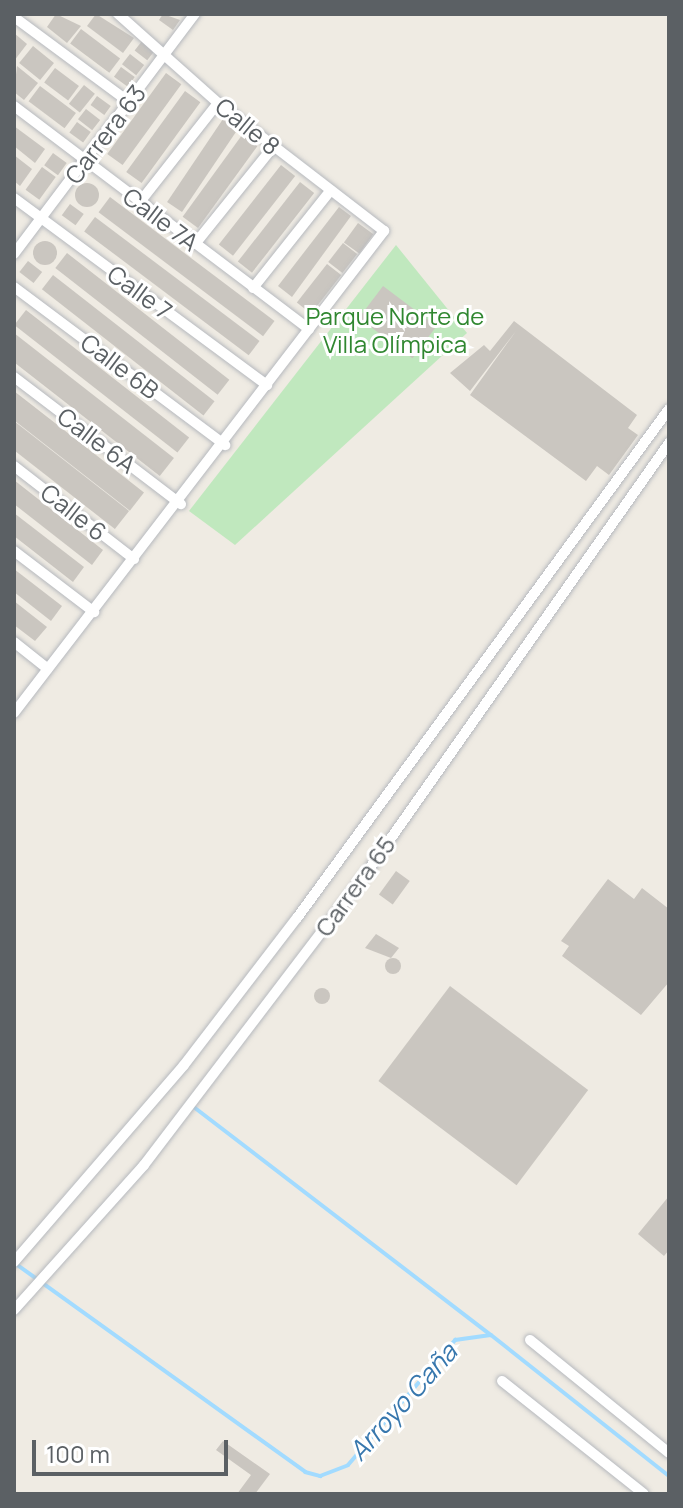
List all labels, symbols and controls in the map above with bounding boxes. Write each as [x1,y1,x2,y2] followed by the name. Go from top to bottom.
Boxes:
[59,79,151,189] street label: Carrera 63
[210,91,286,161] street label: Calle 8
[118,181,204,257] street label: Calle 7A
[102,259,178,325] street label: Calle 7
[306,302,484,358] park label: Parque Norte de Villa Olímpica
[75,327,165,405] street label: Calle 6B
[52,401,142,479] street label: Calle 6A
[35,477,113,547] street label: Calle 6
[309,830,401,942] street label: Carrera 65
[342,1337,464,1467] water label: Arroyo Caña
[36,1424,232,1474] scale bar
[46,1437,110,1470] text: 100 m

